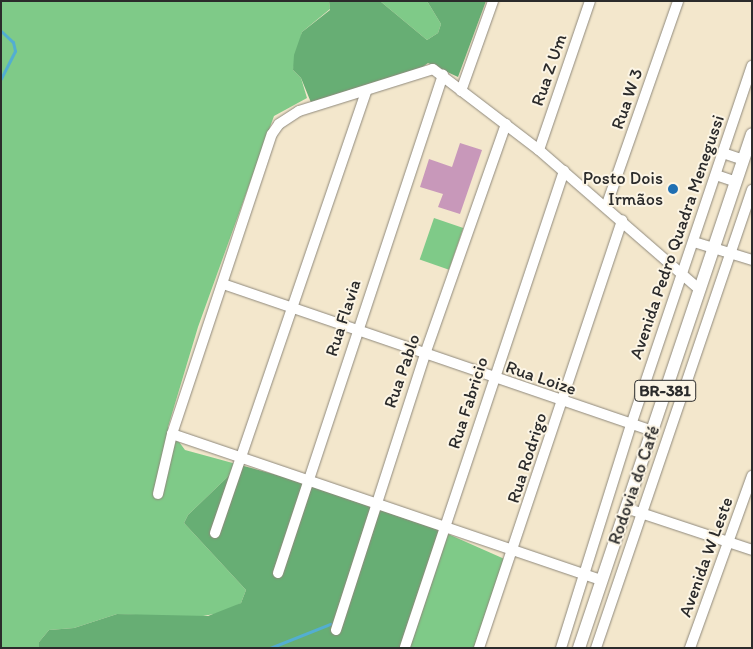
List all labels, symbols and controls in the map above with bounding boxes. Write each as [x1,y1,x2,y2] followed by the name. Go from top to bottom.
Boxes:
[527,31,571,109] street label: Rua Z Um
[607,66,647,132] street label: Rua W 3
[625,112,729,362] street label: Avenida Pedro Quadra Menegussi
[582,168,663,210] place label: Posto Dois Irmãos
[667,183,679,195] marker: Posto Dois Irmãos
[320,277,366,359] street label: Rua Flavia
[379,331,425,411] street label: Rua Pablo
[443,355,493,451] street label: Rua Fabricio
[503,356,579,400] street label: Rua Loize
[634,378,696,404] road number: BR-381
[502,410,552,506] street label: Rua Rodrigo
[604,423,664,547] street label: Rodovia do Café
[674,494,738,620] street label: Avenida W Leste

